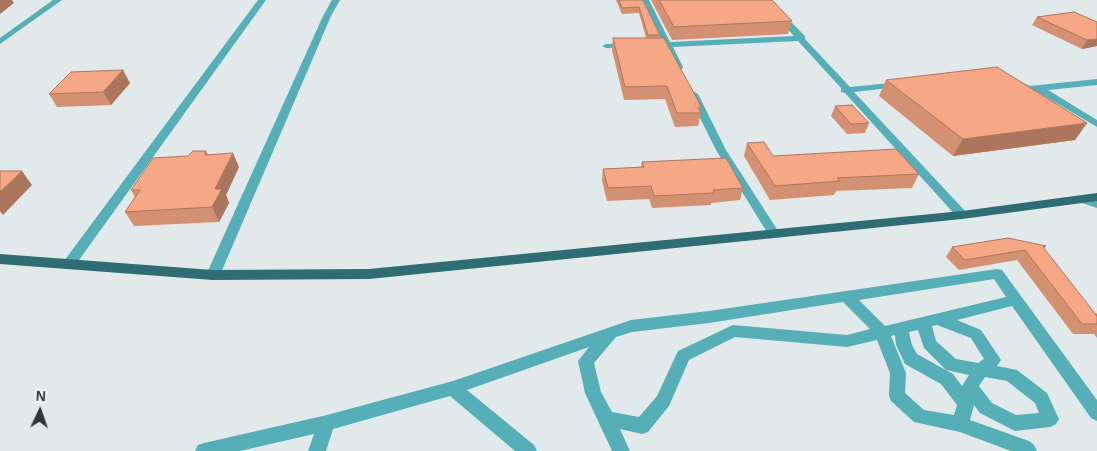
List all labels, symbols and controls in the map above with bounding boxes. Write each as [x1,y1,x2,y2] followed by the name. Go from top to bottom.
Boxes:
[15,386,65,436] north arrow
[35,388,46,404] text: N

